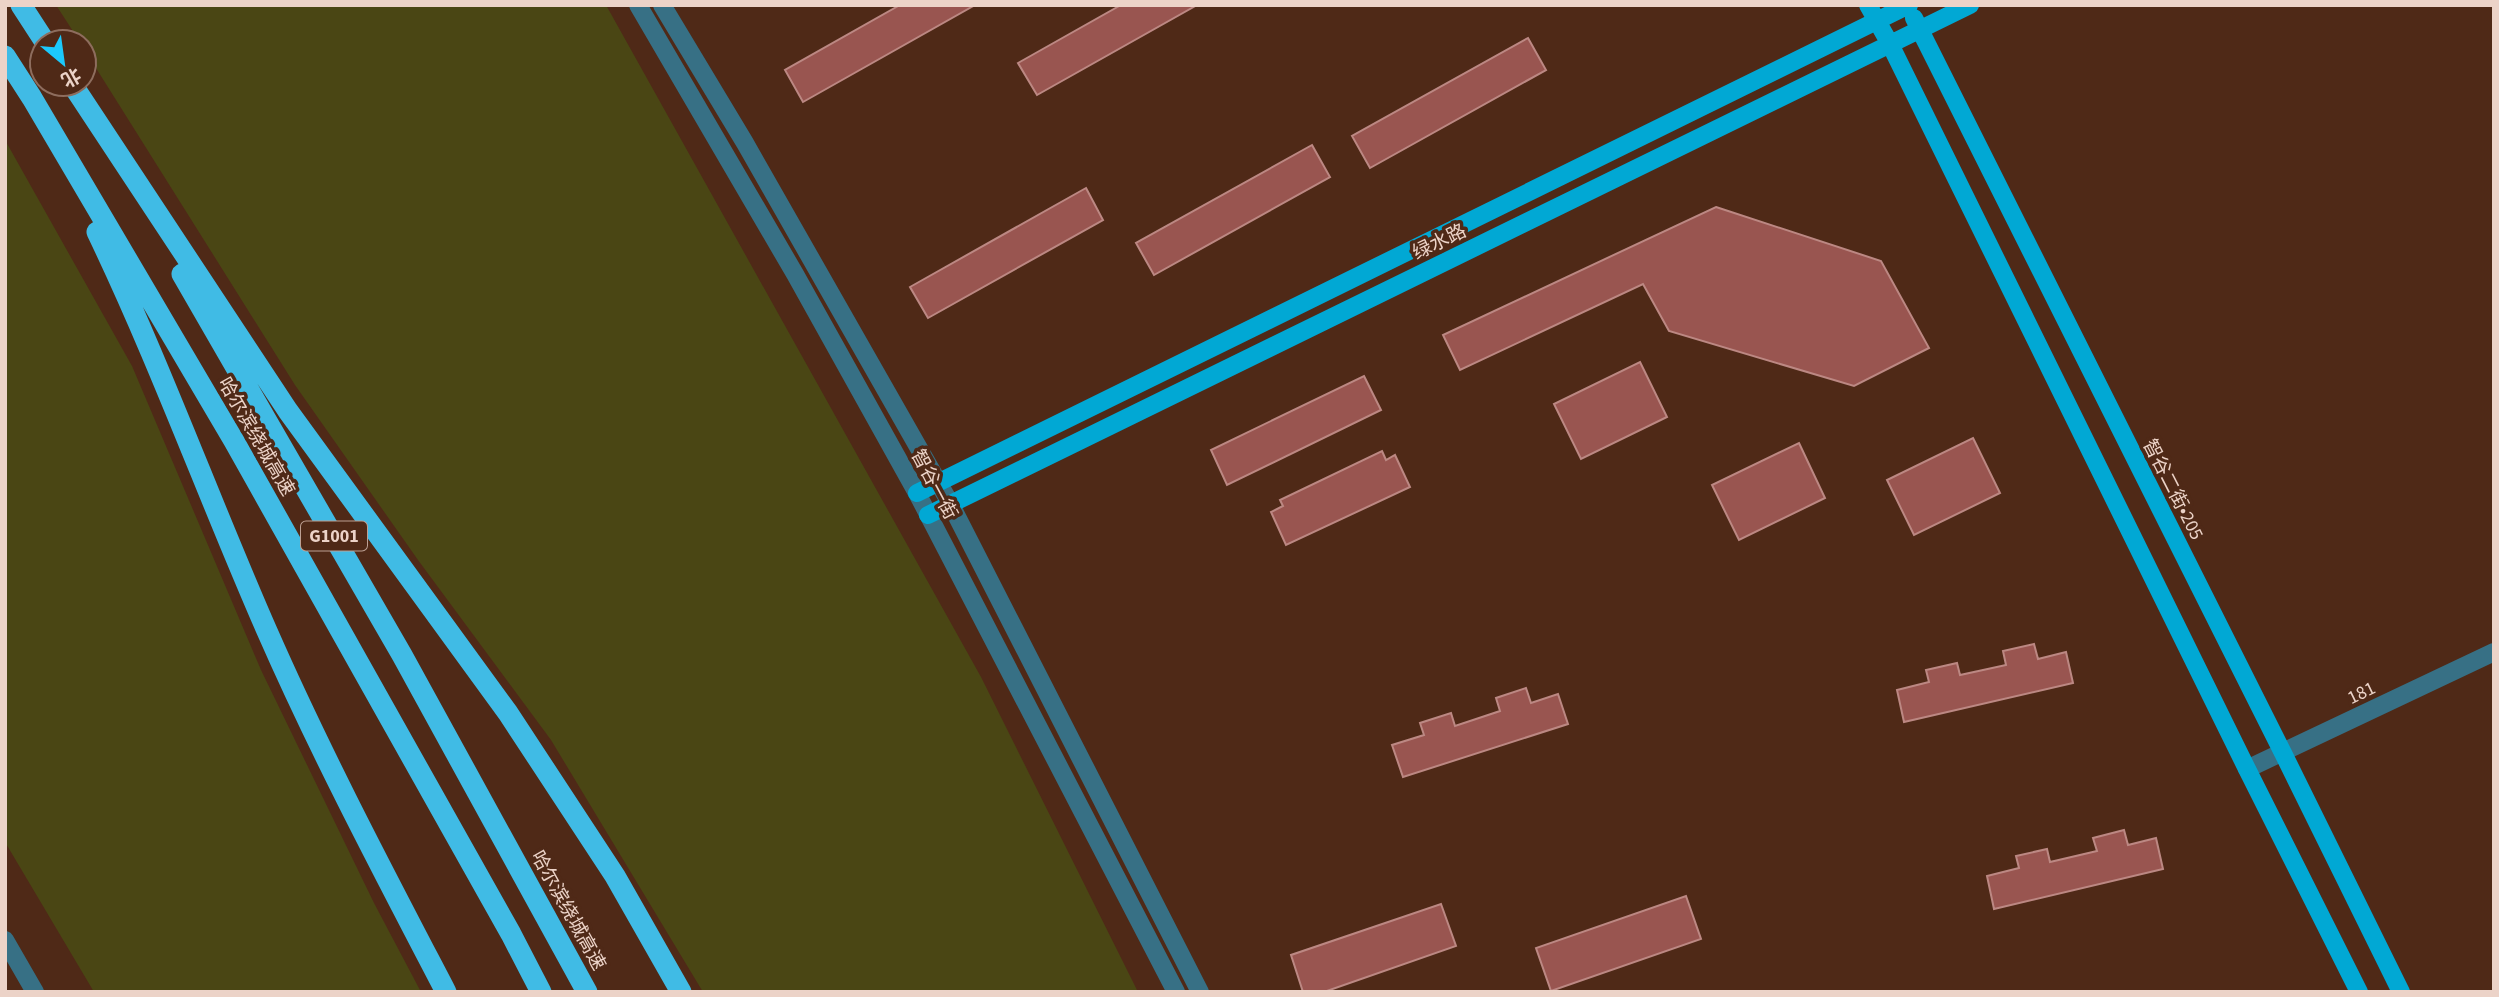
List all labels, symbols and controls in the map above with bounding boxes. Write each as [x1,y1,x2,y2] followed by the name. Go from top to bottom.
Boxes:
[28,28,98,98] north arrow
[56,60,85,93] text: 北
[1408,218,1471,267] street label: 绿水路
[211,372,301,501] street label: 哈尔滨绕城高速
[2136,434,2210,545] street label: 智谷二街•205
[904,445,963,525] street label: 智谷一街
[301,522,367,550] road number: G1001
[2343,675,2380,712] street label: 181
[524,846,612,975] street label: 哈尔滨绕城高速

